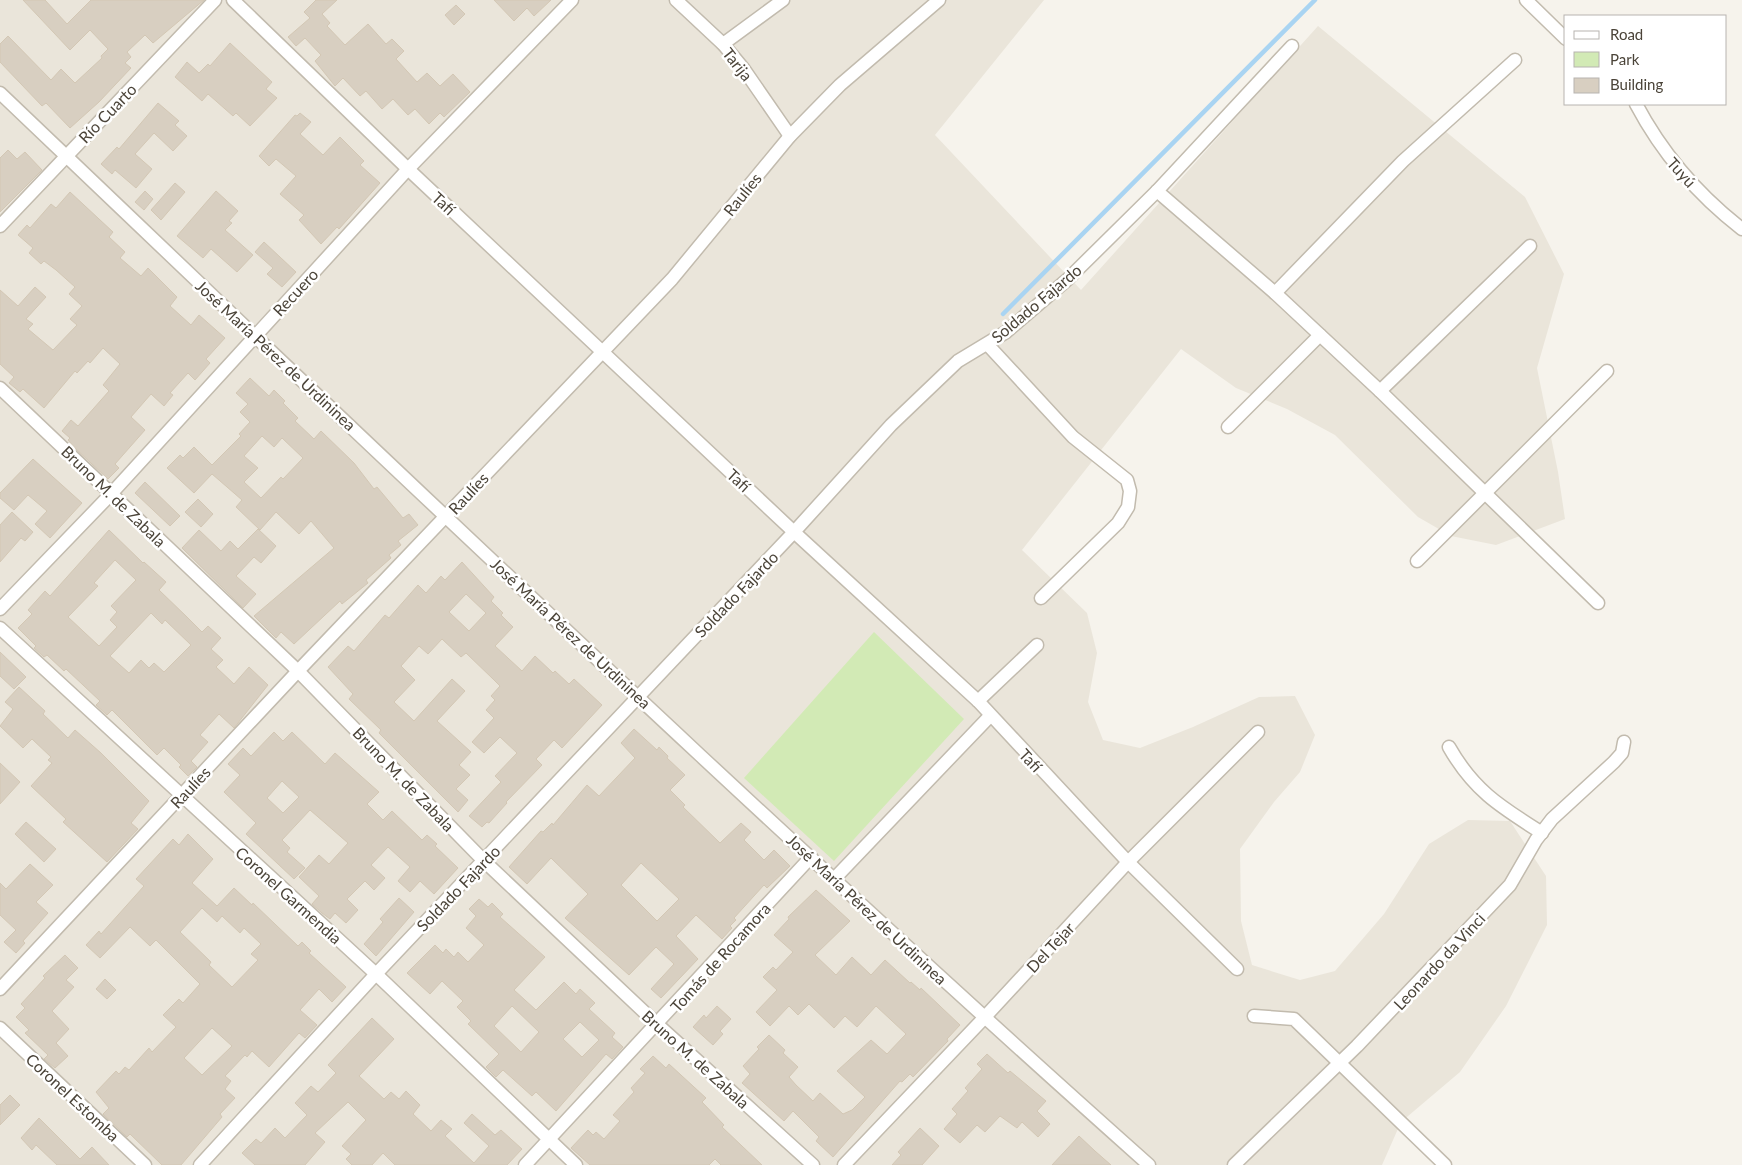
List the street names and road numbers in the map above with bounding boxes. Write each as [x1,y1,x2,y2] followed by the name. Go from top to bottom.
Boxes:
[719,44,757,84] street label: Tarija
[74,79,140,147] street label: Río Cuarto
[1664,153,1700,191] street label: Tuyú
[719,169,765,219] street label: Raulíes
[429,188,460,219] street label: Tafí
[987,260,1085,346] street label: Soldado Fajardo
[268,264,322,320] street label: Recuero
[192,276,360,434] street label: José María Pérez de Urdininea
[58,441,170,551] street label: Bruno M. de Zabala
[724,465,755,496] street label: Tafí
[444,468,492,518] street label: Raulíes
[690,547,782,641] street label: Soldado Fajardo
[487,554,655,712] street label: José María Pérez de Urdininea
[349,723,459,835] street label: Bruno M. de Zabala
[1016,745,1047,776] street label: Tafí
[166,762,214,812] street label: Raulíes
[783,830,951,988] street label: José María Pérez de Urdininea
[412,841,504,935] street label: Soldado Fajardo
[232,842,346,948] street label: Coronel Garmendia
[666,899,774,1015] street label: Tomás de Rocamora
[1389,909,1489,1013] street label: Leonardo da Vinci
[1022,918,1078,976] street label: Del Tejar
[639,1006,753,1112] street label: Bruno M. de Zabala
[23,1049,123,1145] street label: Coronel Estomba

